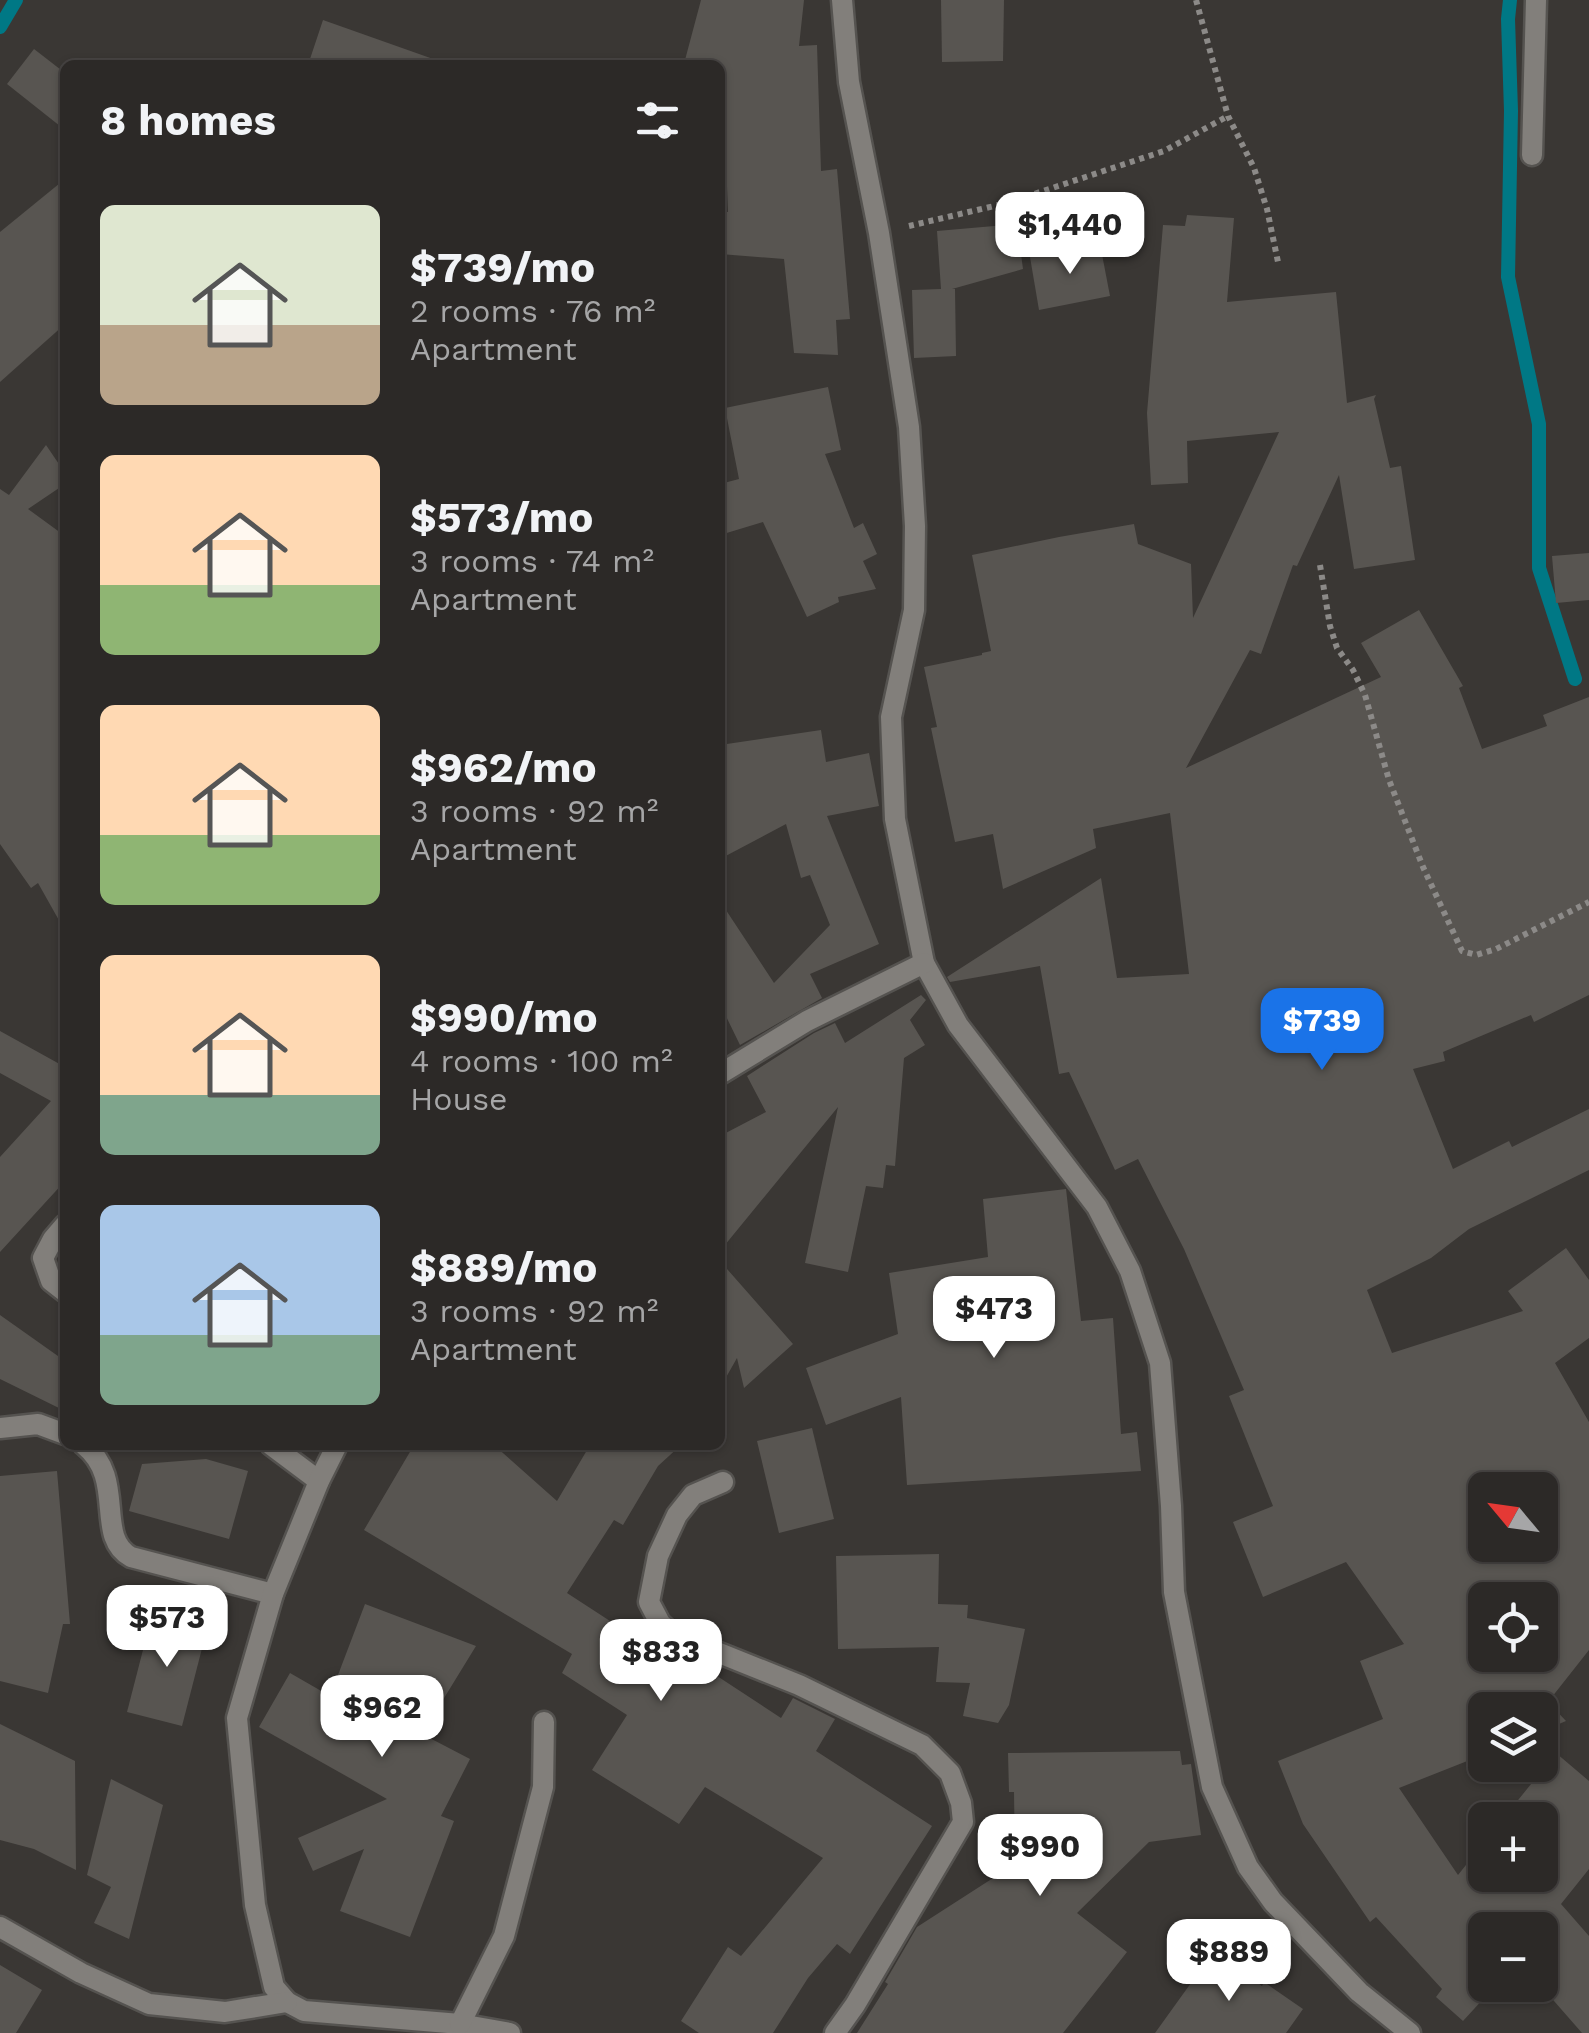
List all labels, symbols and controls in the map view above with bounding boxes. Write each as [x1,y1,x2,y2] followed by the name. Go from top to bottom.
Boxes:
[630,93,685,148] icon: filters
[100,96,276,145] text: 8 homes
[989,192,1151,277] pin: $1,440
[1017,205,1123,243] text: $1,440
[410,243,595,292] text: $739/mo
[180,245,300,365] icon: home
[410,292,656,330] text: 2 rooms · 76 m²
[410,330,577,368] text: Apartment
[410,493,594,542] text: $573/mo
[180,495,300,615] icon: home
[410,542,654,580] text: 3 rooms · 74 m²
[410,580,577,618] text: Apartment
[410,743,597,792] text: $962/mo
[180,745,300,865] icon: home
[410,792,658,830] text: 3 rooms · 92 m²
[410,830,577,868] text: Apartment
[1263,988,1381,1073] pin: $739
[410,993,598,1042] text: $990/mo
[180,995,300,1115] icon: home
[1283,1001,1361,1039] text: $739
[410,1042,673,1080] text: 4 rooms · 100 m²
[410,1080,508,1118] text: House
[410,1243,597,1292] text: $889/mo
[180,1245,300,1365] icon: home
[935,1276,1053,1361] pin: $473
[955,1289,1033,1327] text: $473
[410,1292,658,1330] text: 3 rooms · 92 m²
[410,1330,577,1368] text: Apartment
[1468,1472,1558,1562] north arrow
[1468,1472,1558,2002] map controls
[1468,1582,1558,1672] button: locate
[108,1585,226,1670] pin: $573
[129,1598,205,1636] text: $573
[602,1619,720,1704] pin: $833
[622,1632,700,1670] text: $833
[323,1675,441,1760] pin: $962
[342,1688,422,1726] text: $962
[1468,1692,1558,1782] button: layers
[1468,1802,1558,1892] button: +
[981,1814,1099,1899] pin: $990
[1000,1827,1080,1865] text: $990
[1468,1912,1558,2002] button: −
[1170,1919,1288,2004] pin: $889
[1189,1932,1269,1970] text: $889

